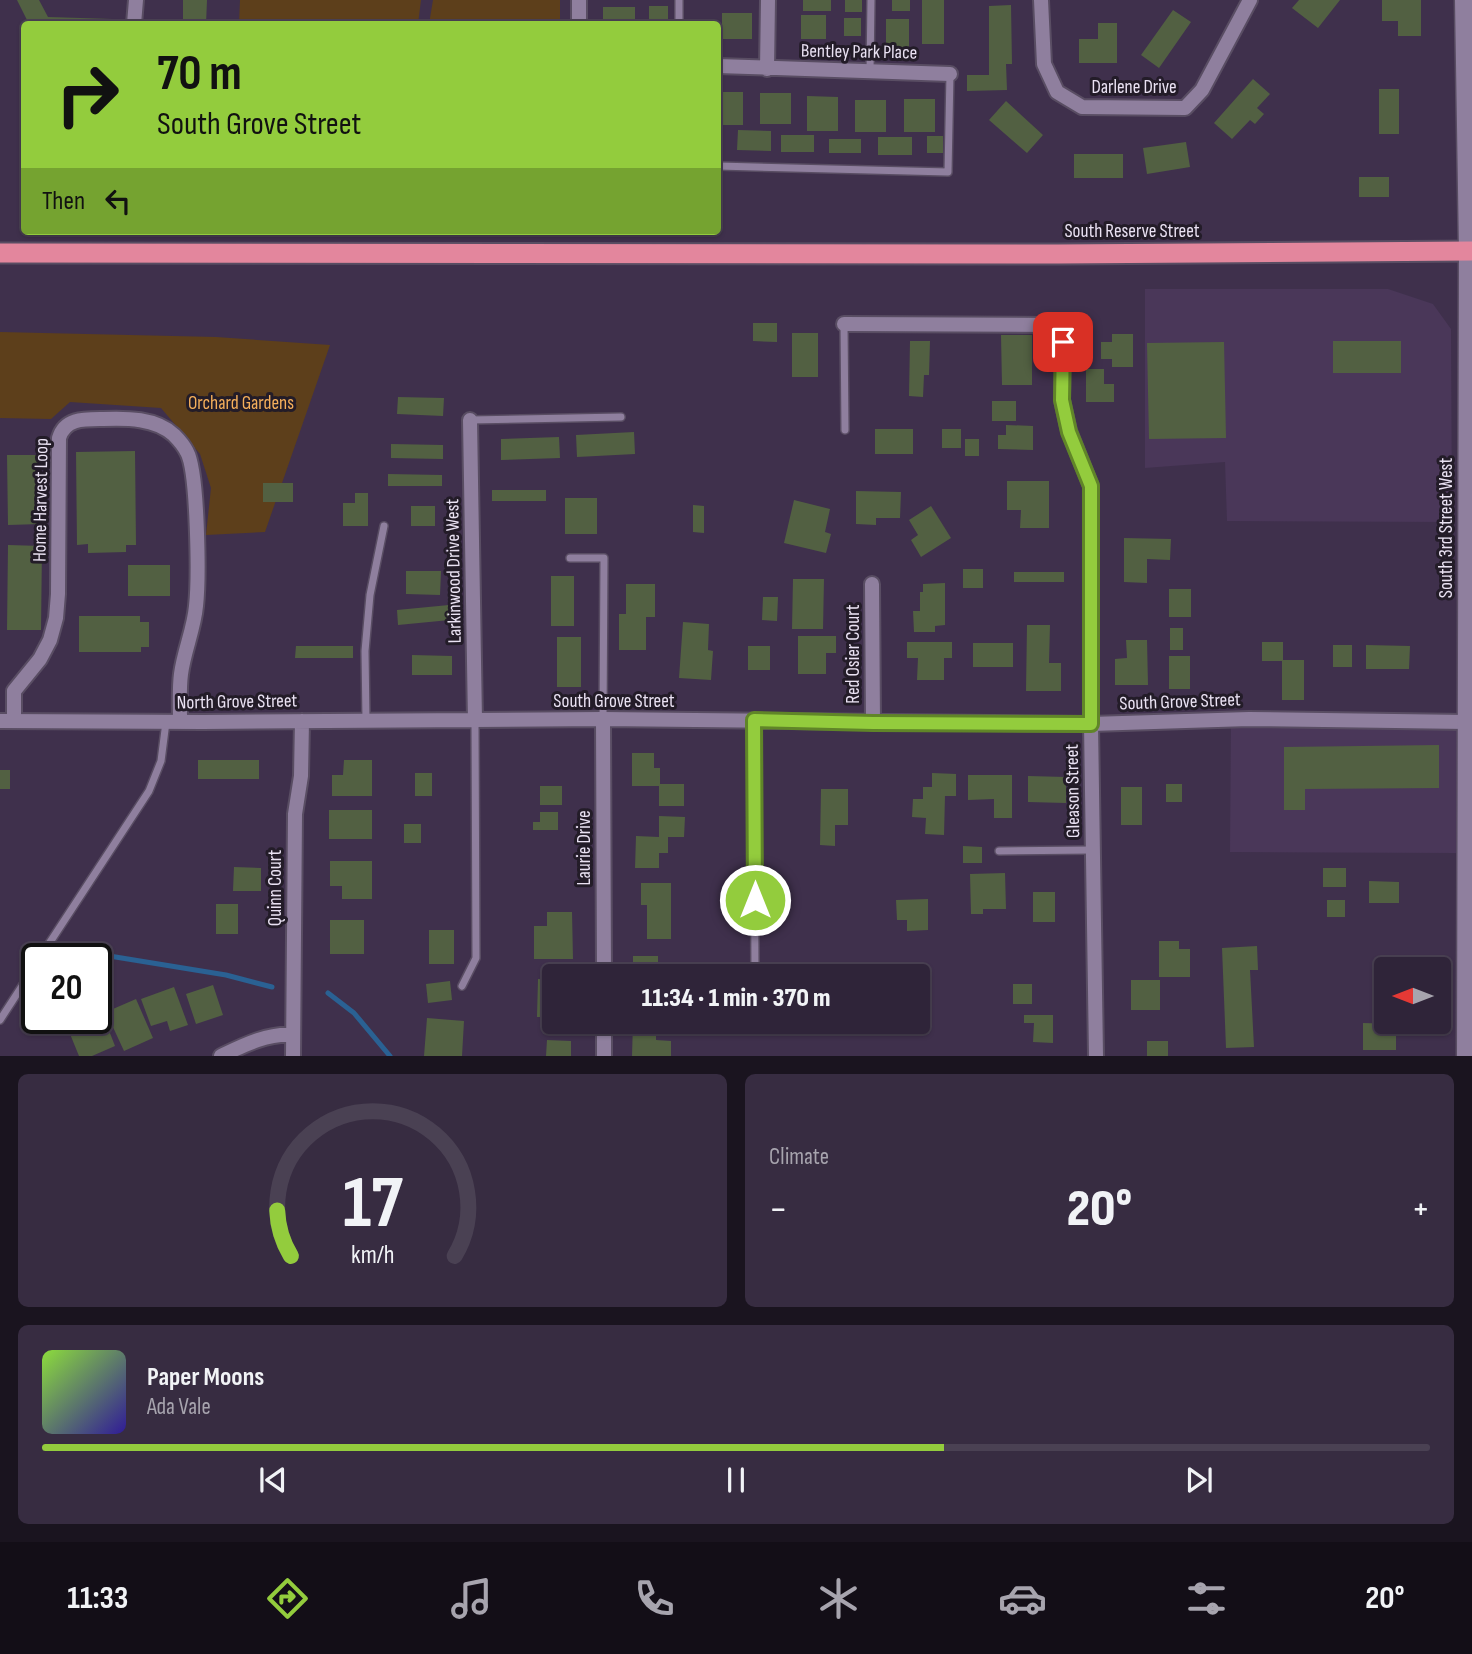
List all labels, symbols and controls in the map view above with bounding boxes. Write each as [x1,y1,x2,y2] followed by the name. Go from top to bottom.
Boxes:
[801,39,917,65] street label: Bentley Park Place
[157,45,242,104] text: 70 m
[42,49,133,140] icon: right
[1091,76,1177,99] street label: Darlene Drive
[157,105,361,144] text: South Grove Street
[99,182,137,220] icon: left
[42,186,85,217] text: Then
[1064,220,1200,243] street label: South Reserve Street
[1033,312,1093,372] pin
[1044,323,1082,361] icon: arrive
[188,392,294,415] park label: Orchard Gardens
[28,438,54,562] street label: Home Harvest Loop
[1435,458,1458,598] street label: South 3rd Street West
[441,498,467,643] street label: Larkinwood Drive West
[842,604,865,704] street label: Red Osier Court
[1119,688,1241,716] street label: South Grove Street
[177,689,298,715] street label: North Grove Street
[553,690,675,713] street label: South Grove Street
[1061,744,1085,838] street label: Gleason Street
[573,810,596,886] street label: Laurie Drive
[264,850,287,926] street label: Quinn Court
[718,863,792,937] position arrow
[21,943,112,1034] speed limit sign: 20
[1374,957,1451,1034] north arrow
[1374,957,1451,1034] map controls
[642,983,830,1014] text: 11:34 · 1 min · 370 m
[769,1143,829,1171] text: Climate
[343,1161,403,1249] text: 17
[1067,1178,1132,1241] text: 20°
[769,1187,788,1232] text: −
[1411,1187,1430,1232] text: +
[351,1240,394,1271] text: km/h
[147,1362,264,1393] text: Paper Moons
[147,1393,211,1421] text: Ada Vale
[254,1461,292,1499] icon: previous
[717,1461,755,1499] icon: pause
[1180,1461,1218,1499] icon: next
[263,1574,312,1623] icon: directions
[447,1574,496,1623] icon: music
[630,1574,679,1623] icon: phone
[814,1574,863,1623] icon: climate
[998,1574,1047,1623] icon: car
[1182,1574,1231,1623] icon: filters
[67,1579,128,1618] text: 11:33
[1365,1579,1405,1618] text: 20°

